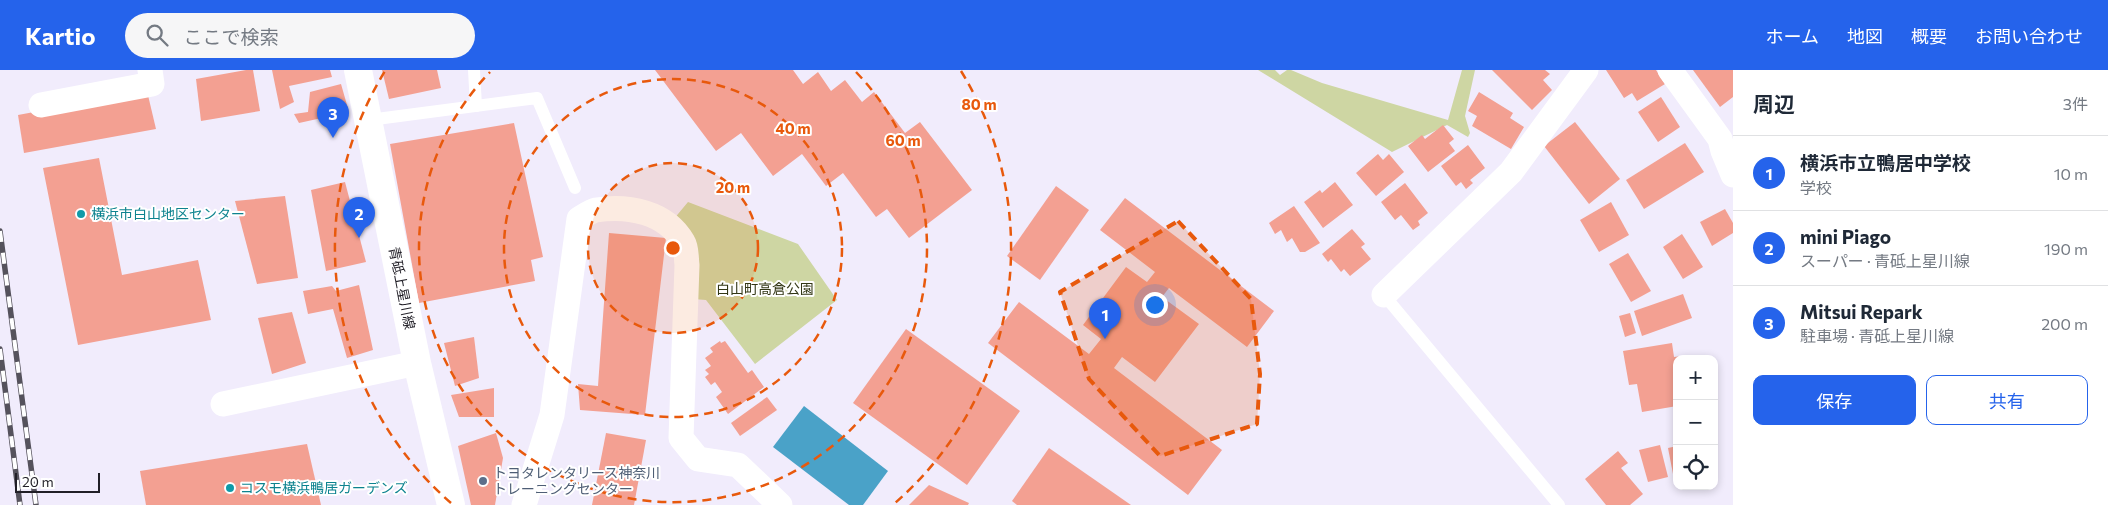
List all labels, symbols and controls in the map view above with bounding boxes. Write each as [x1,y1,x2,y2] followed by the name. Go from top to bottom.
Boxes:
[125,13,475,58] search box
[25,21,95,50] text: Kartio
[143,21,171,49] icon: search
[183,25,279,48] text: ここで検索
[1766,25,1819,47] text: ホーム
[1847,25,1883,47] text: 地図
[1911,25,1947,47] text: 概要
[1975,25,2083,47] text: お問い合わせ
[1753,91,1795,116] text: 周辺
[2063,94,2088,113] text: 3件
[961,95,997,113] text: 80 m
[317,97,349,138] pin: 3
[775,119,811,137] text: 40 m
[885,131,921,149] text: 60 m
[1800,151,1971,174] text: 横浜市立鴨居中学校
[1765,164,1773,183] text: 1
[2054,164,2088,183] text: 10 m
[716,178,750,196] text: 20 m
[1800,178,1832,197] text: 学校
[343,197,375,238] pin: 2
[91,205,245,222] place label: 横浜市白山地区センター
[75,208,87,220] marker: 横浜市白山地区センター
[1800,225,1891,248] text: mini Piago
[664,239,682,257] centre of rings
[1764,239,1774,258] text: 2
[2044,239,2088,258] text: 190 m
[386,245,419,331] street label: 青砥上星川線
[1800,251,1970,270] text: スーパー · 青砥上星川線
[716,280,814,297] park label: 白山町高倉公園
[1142,292,1168,318] your location
[1089,298,1121,339] pin: 1
[1800,300,1923,323] text: Mitsui Repark
[1764,314,1774,333] text: 3
[2041,314,2088,333] text: 200 m
[1800,326,1954,345] text: 駐車場 · 青砥上星川線
[1673,355,1718,490] map controls
[1673,355,1718,400] button: +
[1753,375,1916,425] button: 保存
[1926,375,2088,425] button: 共有
[1673,400,1718,445] button: −
[1673,445,1718,490] button: locate
[493,464,660,497] place label: トヨタレンタリース神奈川 トレーニングセンター
[15,470,100,493] scale bar
[22,473,54,490] text: 20 m
[477,475,489,487] marker: トヨタレンタリース神奈川 トレーニングセンター
[240,479,408,496] place label: コスモ横浜鴨居ガーデンズ
[224,482,236,494] marker: コスモ横浜鴨居ガーデンズ

